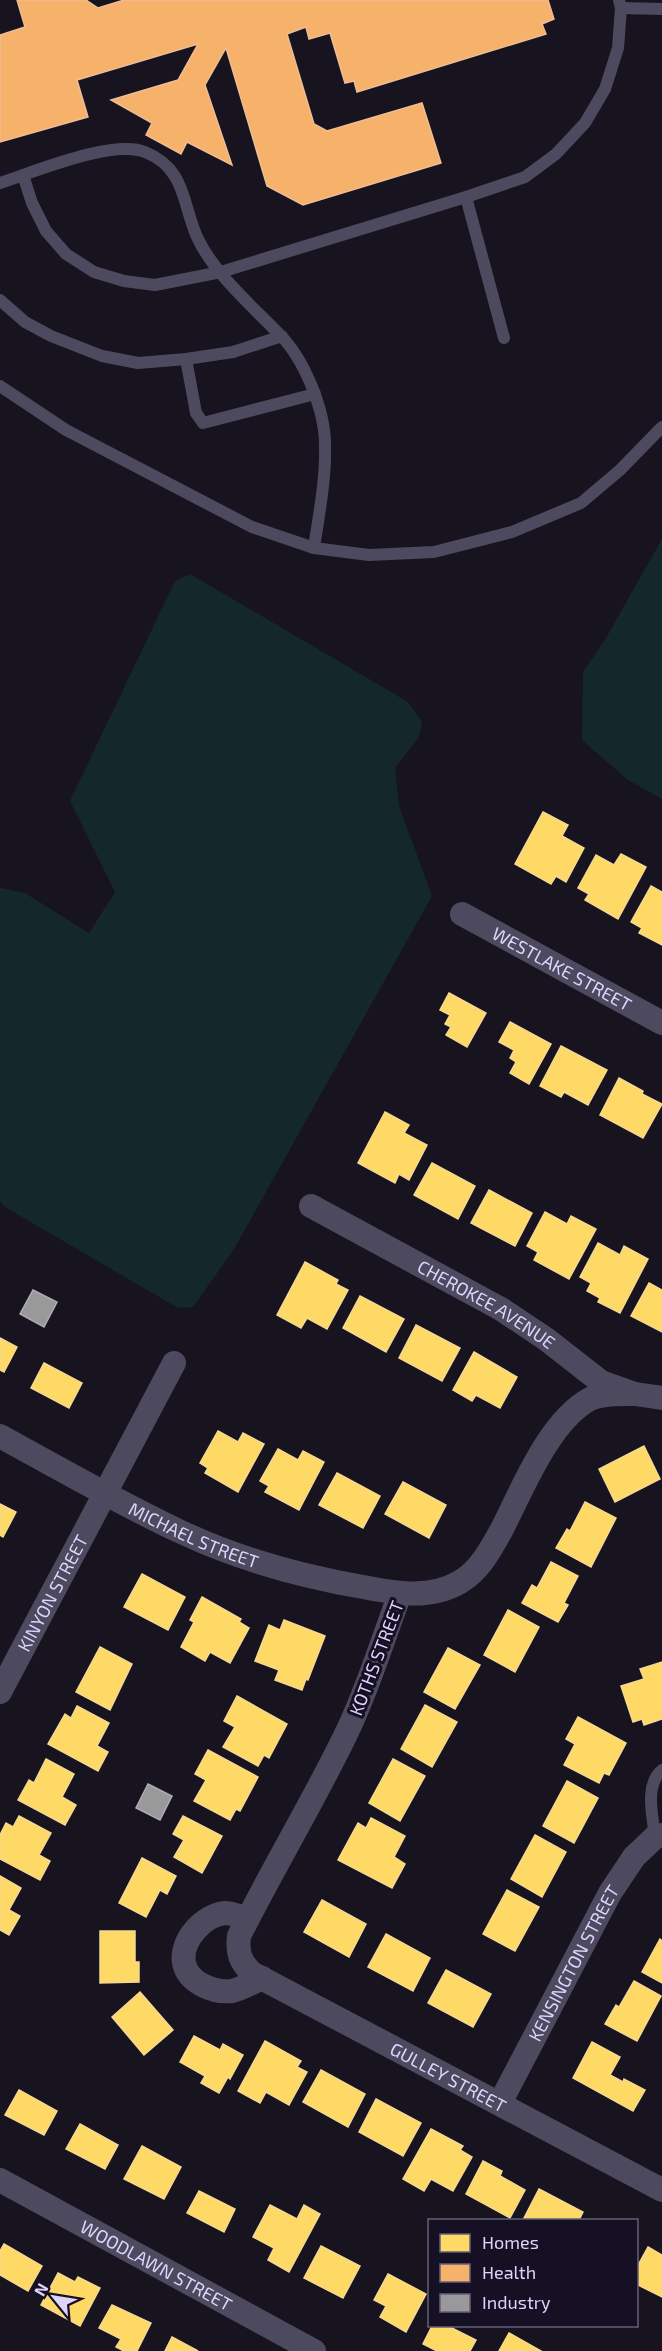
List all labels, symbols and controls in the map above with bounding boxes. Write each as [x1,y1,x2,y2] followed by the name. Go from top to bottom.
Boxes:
[489,922,636,1016] street label: WESTLAKE STREET
[414,1255,560,1353] street label: CHEROKEE AVENUE
[125,1497,262,1573] street label: MICHAEL STREET
[12,1530,93,1655] street label: KINYON STREET
[344,1597,408,1718] street label: KOTHS STREET
[523,1880,624,2045] street label: KENSINGTON STREET
[387,2037,511,2117] street label: GULLEY STREET
[77,2215,236,2316] street label: WOODLAWN STREET
[428,2219,638,2327] legend
[482,2231,539,2253] text: Homes
[482,2261,536,2283] text: Health
[24,2267,84,2327] north arrow
[29,2279,52,2299] text: N
[482,2291,551,2313] text: Industry

